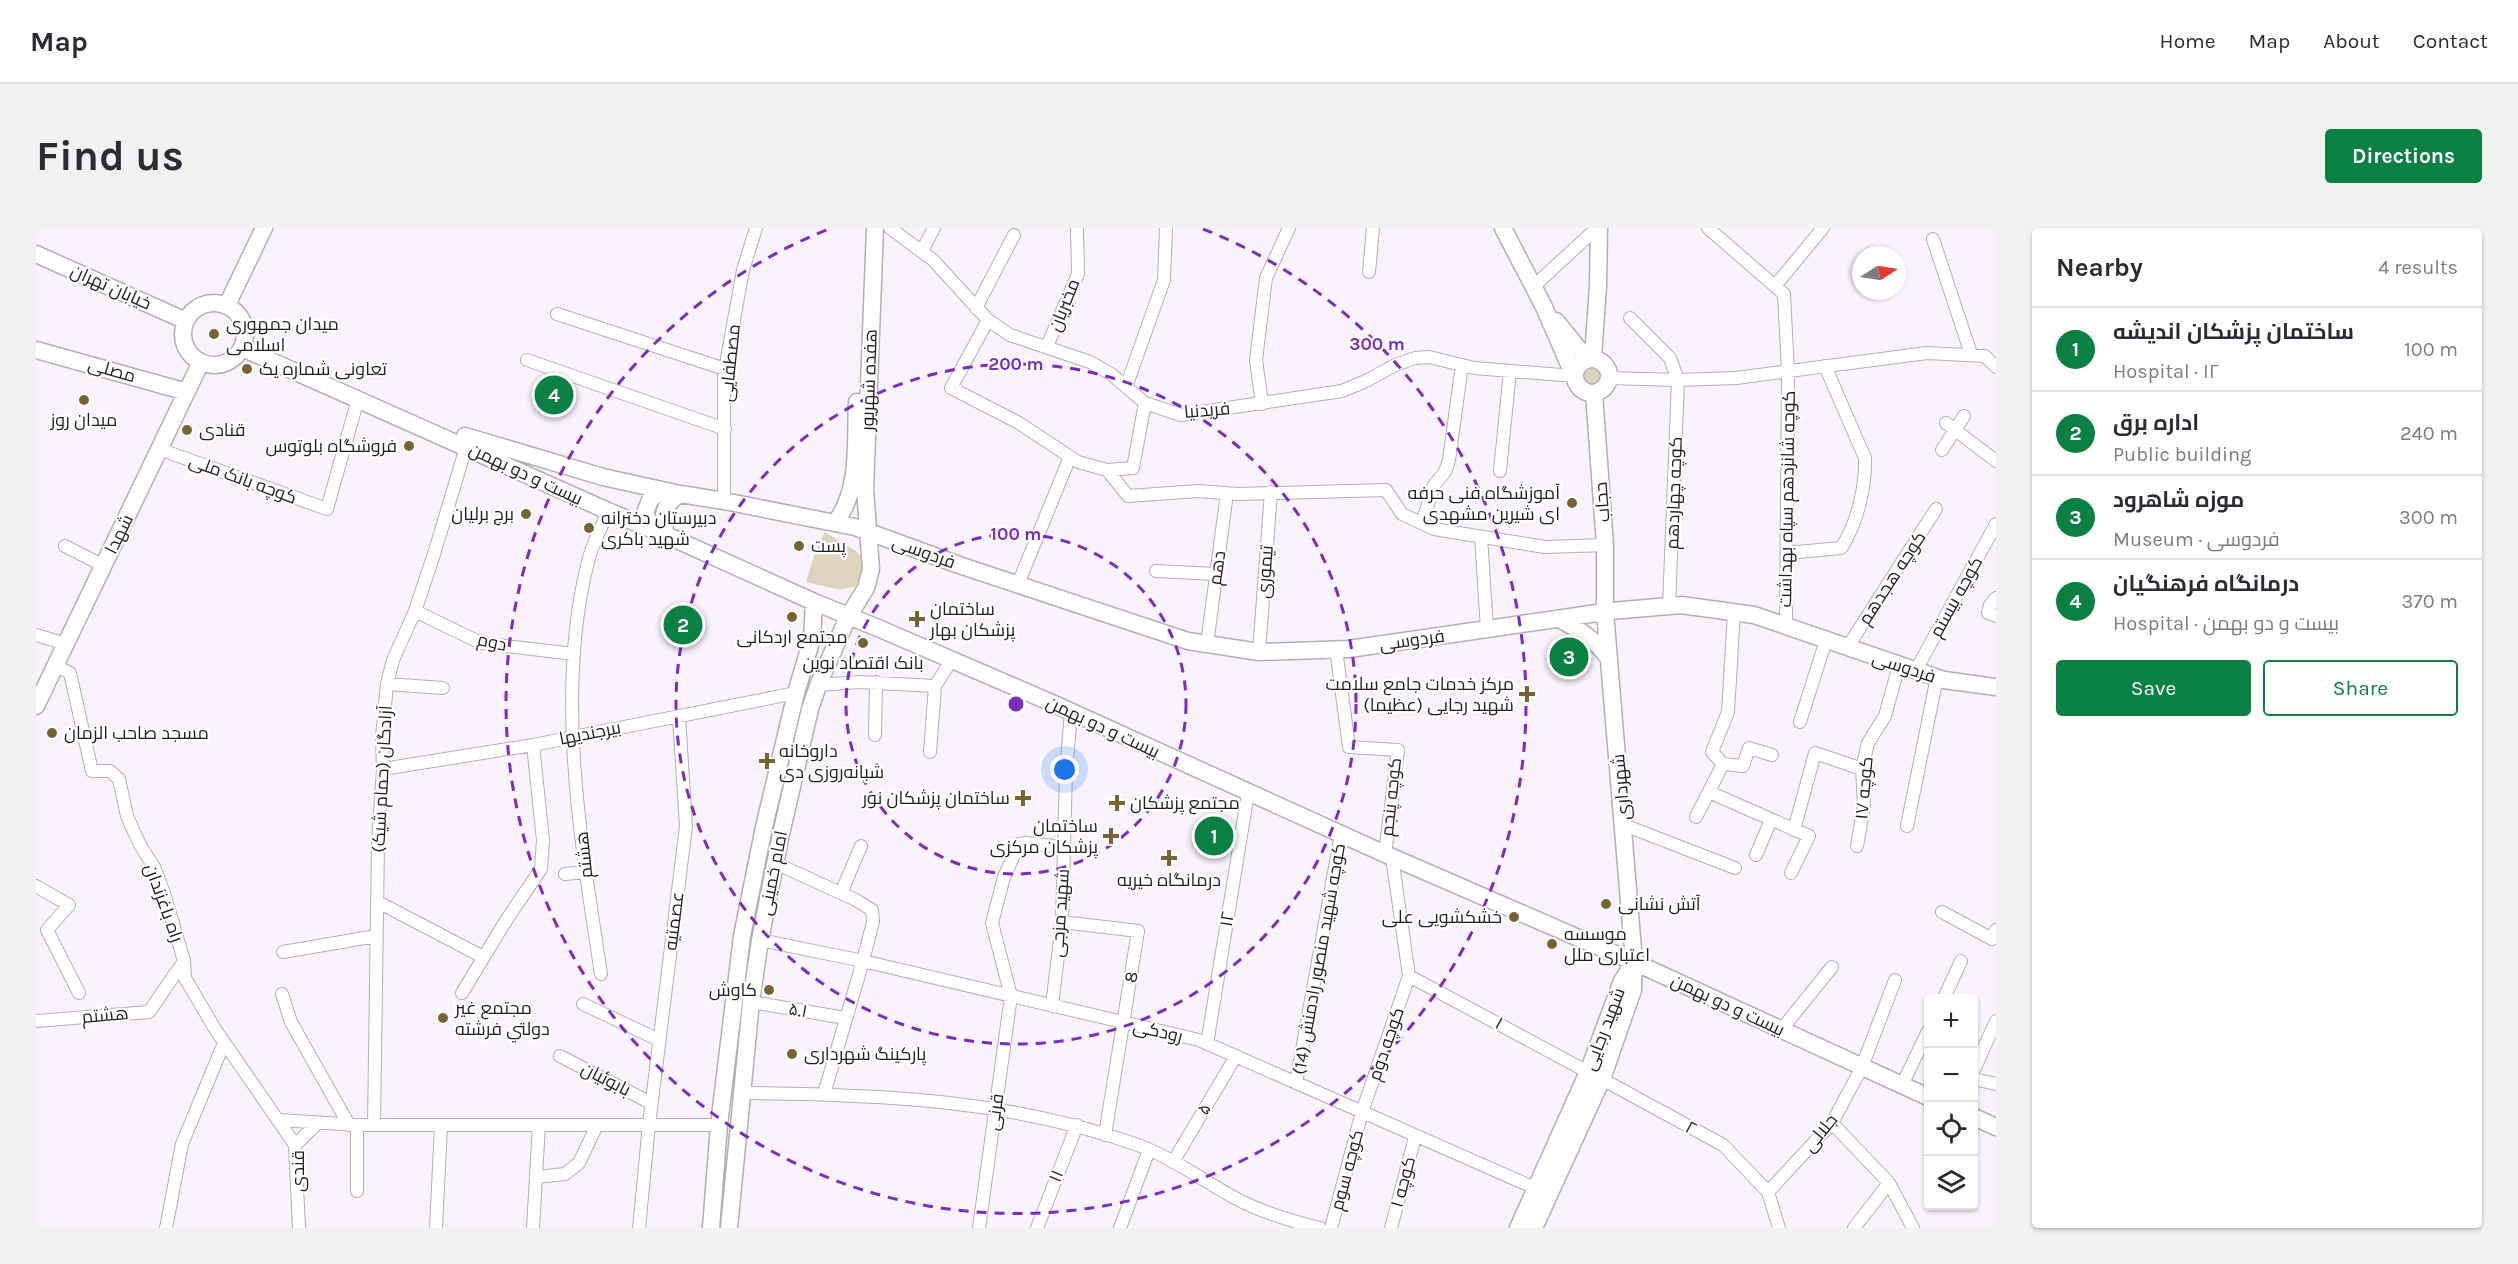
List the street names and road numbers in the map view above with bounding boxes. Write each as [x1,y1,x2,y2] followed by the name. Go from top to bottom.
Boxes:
[67,259,155,315] street label: خیابان تهران
[1043,275,1085,335] street label: مخبریان
[715,323,745,403] street label: مصطفایی
[856,328,882,433] street label: هفده شهریور
[86,353,138,387] street label: مصلی
[1774,390,1801,608] street label: کوچه شانزدهم سپاه بهداشت
[1183,397,1231,423] street label: فریدنیا
[1661,436,1688,550] street label: کوچه چهاردهم
[466,438,586,510] street label: بیست و دو بهمن
[186,449,300,510] street label: کوچه بانک ملی
[1590,481,1614,523] street label: حجاب
[100,511,138,557] street label: شهدا
[1854,527,1931,630] street label: کوچه هجدهم
[889,530,959,574] street label: فردوسی
[1252,544,1278,599] street label: تیموری
[1204,549,1231,587] street label: دهم
[1925,553,1988,642] street label: کوچه بیستم
[1378,625,1446,655] street label: فردوسی
[475,628,509,657] street label: دوم
[1869,646,1939,688] street label: فردوسی
[1043,691,1163,763] street label: بیست و دو بهمن
[367,705,398,853] street label: آزادگان (حمام شیک)
[557,716,623,750] street label: بیرجندیها
[1607,753,1635,821] street label: شهرداری
[1376,756,1407,838] street label: کوچه پنجم
[1850,756,1879,820] street label: ۱۷ کوچه
[754,829,793,917] street label: امام خمینی
[571,830,598,880] street label: هشتم
[1288,842,1351,1077] street label: کوچه شهید منصور رادمنش (14)
[140,861,188,945] street label: راه باغزندان
[1046,868,1074,958] street label: شهید مزجی
[659,890,689,952] street label: عصمتیه
[1215,910,1239,928] street label: ۱۲
[1668,969,1788,1041] street label: بیست و دو بهمن
[1119,970,1143,984] street label: 8
[1578,985,1630,1073] street label: شهید رجایی
[787,998,809,1022] street label: ۵.۱
[81,1002,129,1029] street label: هشتم
[1363,1004,1410,1084] street label: کوچه دوم
[1491,1012,1507,1034] street label: ۱
[1131,1015,1185,1047] street label: رودکی
[578,1057,634,1101] street label: بابوئیان
[982,1092,1008,1132] street label: قرنی
[1192,1099,1216,1119] street label: ۵
[1798,1109,1842,1157] street label: جلالی
[1682,1116,1700,1140] street label: ۲
[1326,1127,1369,1213] street label: کوچه سوم
[287,1150,309,1192] street label: قندی
[1386,1154,1421,1210] street label: ۱ کوچه
[1044,1167,1068,1185] street label: ۱۱

